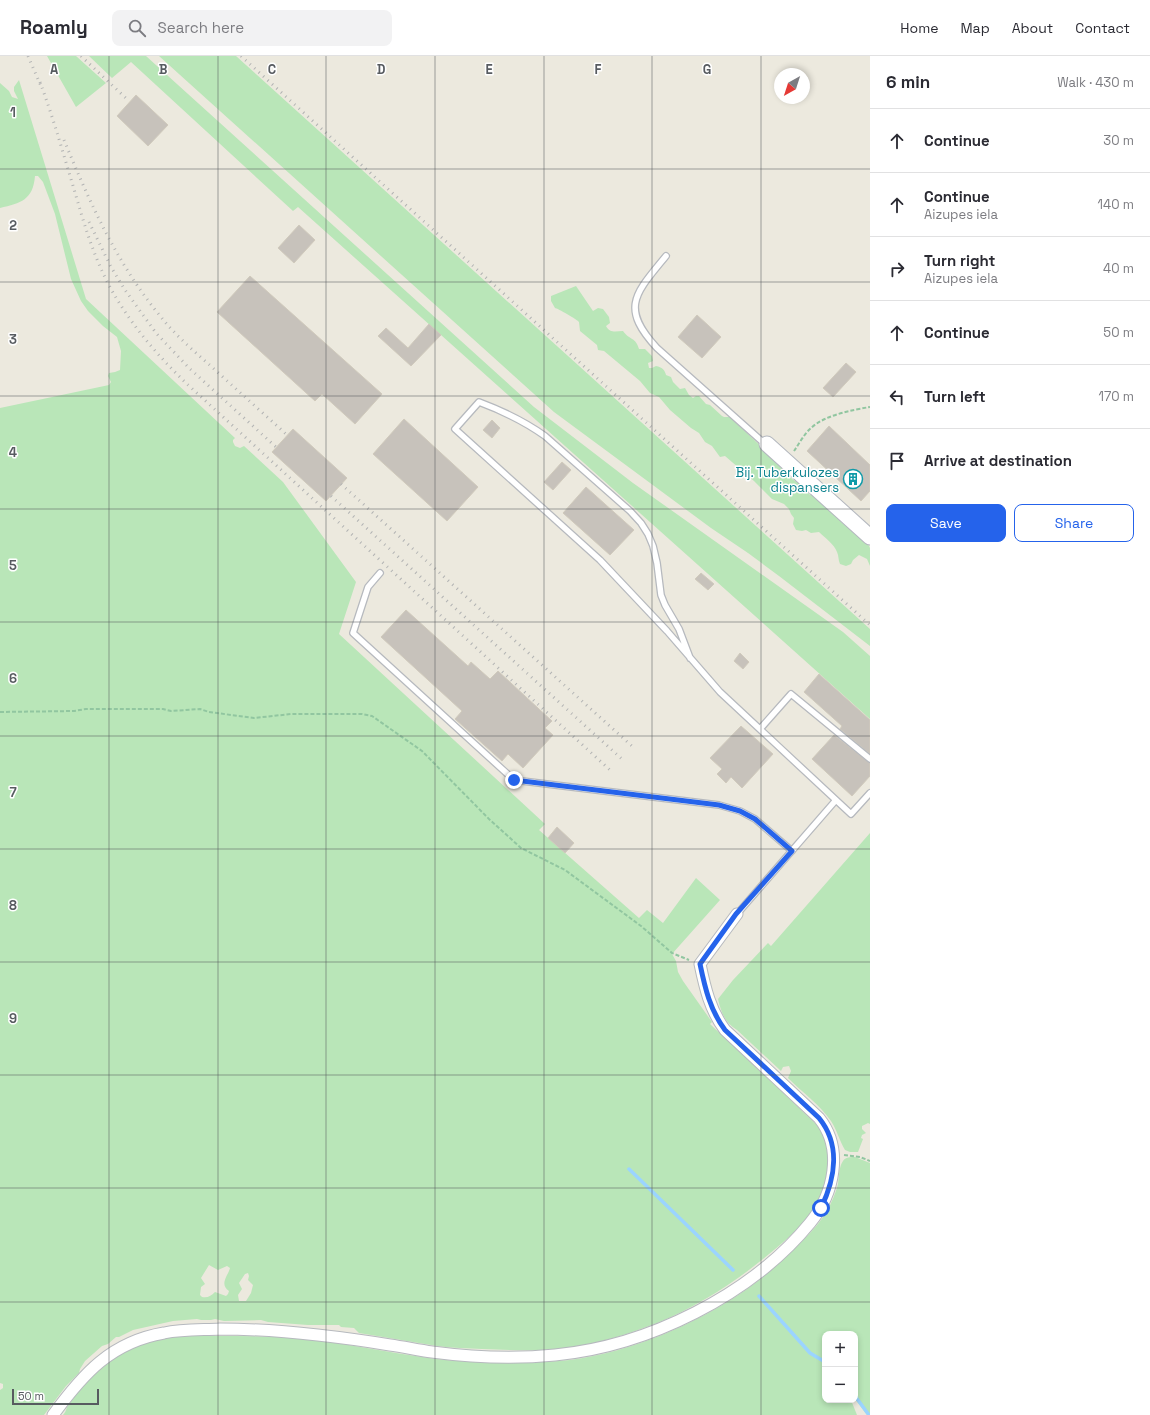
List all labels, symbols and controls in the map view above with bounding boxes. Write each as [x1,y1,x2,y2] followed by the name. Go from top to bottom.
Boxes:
[112,10,392,46] search box
[20,15,88,40] text: Roamly
[126,17,148,39] icon: search
[158,18,244,37] text: Search here
[900,19,938,37] text: Home
[960,19,990,37] text: Map
[1012,19,1053,37] text: About
[1075,19,1130,37] text: Contact
[50,61,59,78] text: A
[159,61,168,78] text: B
[268,61,276,78] text: C
[377,61,386,78] text: D
[485,61,493,78] text: E
[595,61,602,78] text: F
[703,61,711,78] text: G
[774,68,810,104] north arrow
[886,71,930,93] text: 6 min
[1057,74,1134,91] text: Walk · 430 m
[10,104,16,121] text: 1
[886,130,908,152] icon: ahead
[924,131,990,150] text: Continue
[1103,132,1134,149] text: 30 m
[924,187,990,206] text: Continue
[886,194,908,216] icon: ahead
[1098,196,1134,213] text: 140 m
[924,206,998,223] text: Aizupes iela
[9,217,17,234] text: 2
[924,251,995,270] text: Turn right
[886,258,908,280] icon: right
[1103,260,1134,277] text: 40 m
[924,270,998,287] text: Aizupes iela
[886,322,908,344] icon: ahead
[924,323,990,342] text: Continue
[1103,324,1134,341] text: 50 m
[9,331,17,348] text: 3
[886,386,908,408] icon: left
[924,387,986,406] text: Turn left
[1098,388,1134,405] text: 170 m
[9,444,17,461] text: 4
[886,450,908,472] icon: arrive
[924,451,1072,470] text: Arrive at destination
[736,464,839,496] place label: Bij. Tuberkulozes dispansers
[842,468,864,490] building icon: Bij. Tuberkulozes dispansers
[886,504,1006,542] button: Save
[1014,504,1134,542] button: Share
[9,557,17,574] text: 5
[9,670,17,687] text: 6
[505,771,523,789] route end
[9,784,17,801] text: 7
[9,897,17,914] text: 8
[9,1010,17,1027] text: 9
[812,1199,830,1217] route start
[822,1331,858,1403] map controls
[822,1331,858,1367] button: +
[822,1367,858,1403] button: −
[12,1387,99,1406] scale bar
[18,1389,44,1403] text: 50 m

